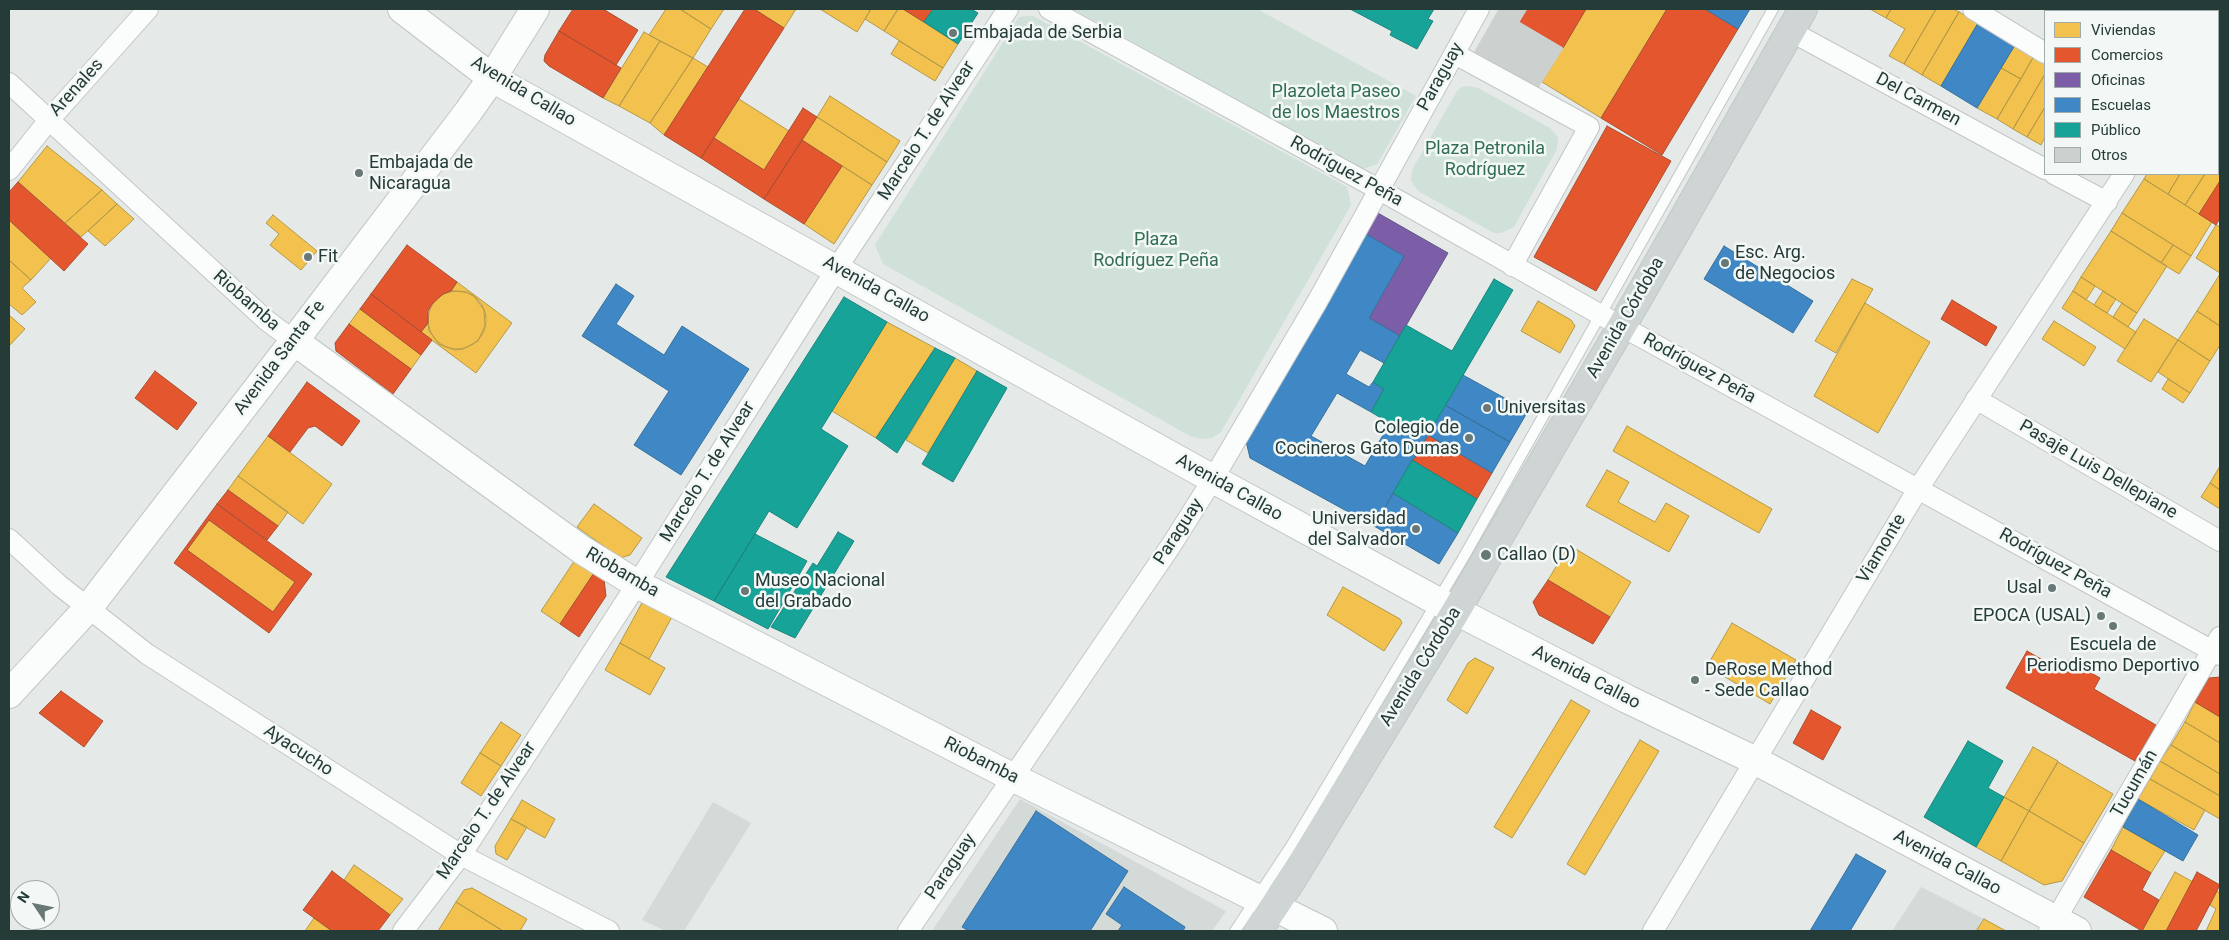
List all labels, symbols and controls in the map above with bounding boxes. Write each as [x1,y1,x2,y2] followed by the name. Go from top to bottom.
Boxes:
[2044,10,2219,175] legend
[2091,21,2156,39] text: Viviendas
[963,22,1122,44] place label: Embajada de Serbia
[947,27,959,39] marker: Embajada de Serbia
[1413,39,1469,115] street label: Paraguay
[2091,46,2163,64] text: Comercios
[467,52,579,132] street label: Avenida Callao
[45,55,109,121] street label: Arenales
[874,57,980,205] street label: Marcelo T. de Alvear
[1872,69,1964,131] street label: Del Carmen
[2091,71,2145,89] text: Oficinas
[1272,81,1400,124] park label: Plazoleta Paseo de los Maestros
[2091,96,2151,114] text: Escuelas
[2091,121,2141,139] text: Público
[1286,132,1406,212] street label: Rodríguez Peña
[1425,138,1545,180] park label: Plaza Petronila Rodríguez
[2091,146,2127,164] text: Otros
[369,152,473,194] place label: Embajada de Nicaragua
[353,167,365,179] marker: Embajada de Nicaragua
[1093,229,1219,272] park label: Plaza Rodríguez Peña
[1735,242,1835,284] place label: Esc. Arg. de Negocios
[318,246,338,268] place label: Fit
[302,251,314,263] marker: Fit
[819,252,933,328] street label: Avenida Callao
[1583,254,1669,382] street label: Avenida Córdoba
[1719,257,1731,269] marker: Esc. Arg. de Negocios
[208,266,284,336] street label: Riobamba
[230,296,330,420] street label: Avenida Santa Fe
[1639,329,1759,409] street label: Rodríguez Peña
[1497,397,1586,419] place label: Universitas
[656,398,760,546] street label: Marcelo T. de Alvear
[1481,402,1493,414] marker: Universitas
[2015,416,2181,524] street label: Pasaje Luis Dellepiane
[1275,417,1459,459] place label: Colegio de Cocineros Gato Dumas
[1463,432,1475,444] marker: Colegio de Cocineros Gato Dumas
[1172,450,1286,526] street label: Avenida Callao
[1150,495,1208,569] street label: Paraguay
[1308,508,1406,550] place label: Universidad del Salvador
[1853,510,1911,588] street label: Viamonte
[1410,523,1422,535] marker: Universidad del Salvador
[1995,524,2115,604] street label: Rodríguez Peña
[581,543,663,603] street label: Riobamba
[1497,544,1576,566] place label: Callao (D)
[1479,548,1493,562] marker: Callao (D)
[755,570,885,612] place label: Museo Nacional del Grabado
[2007,577,2042,599] place label: Usal
[2046,582,2058,594] marker: Usal
[739,585,751,597] marker: Museo Nacional del Grabado
[1376,603,1466,731] street label: Avenida Córdoba
[1973,605,2091,627] place label: EPOCA (USAL)
[2095,610,2107,622] marker: EPOCA (USAL)
[2107,620,2119,632] marker: Escuela de Periodismo Deportivo
[2026,634,2200,676] place label: Escuela de Periodismo Deportivo
[1528,641,1644,715] street label: Avenida Callao
[1705,659,1832,702] place label: DeRose Method - Sede Callao
[1689,674,1701,686] marker: DeRose Method - Sede Callao
[259,721,337,781] street label: Ayacucho
[940,733,1022,789] street label: Riobamba
[433,738,541,884] street label: Marcelo T. de Alvear
[2107,746,2163,822] street label: Tucumán
[1890,826,2004,900] street label: Avenida Callao
[921,830,981,904] street label: Paraguay
[10,880,60,930] north arrow
[14,889,33,906] text: N

